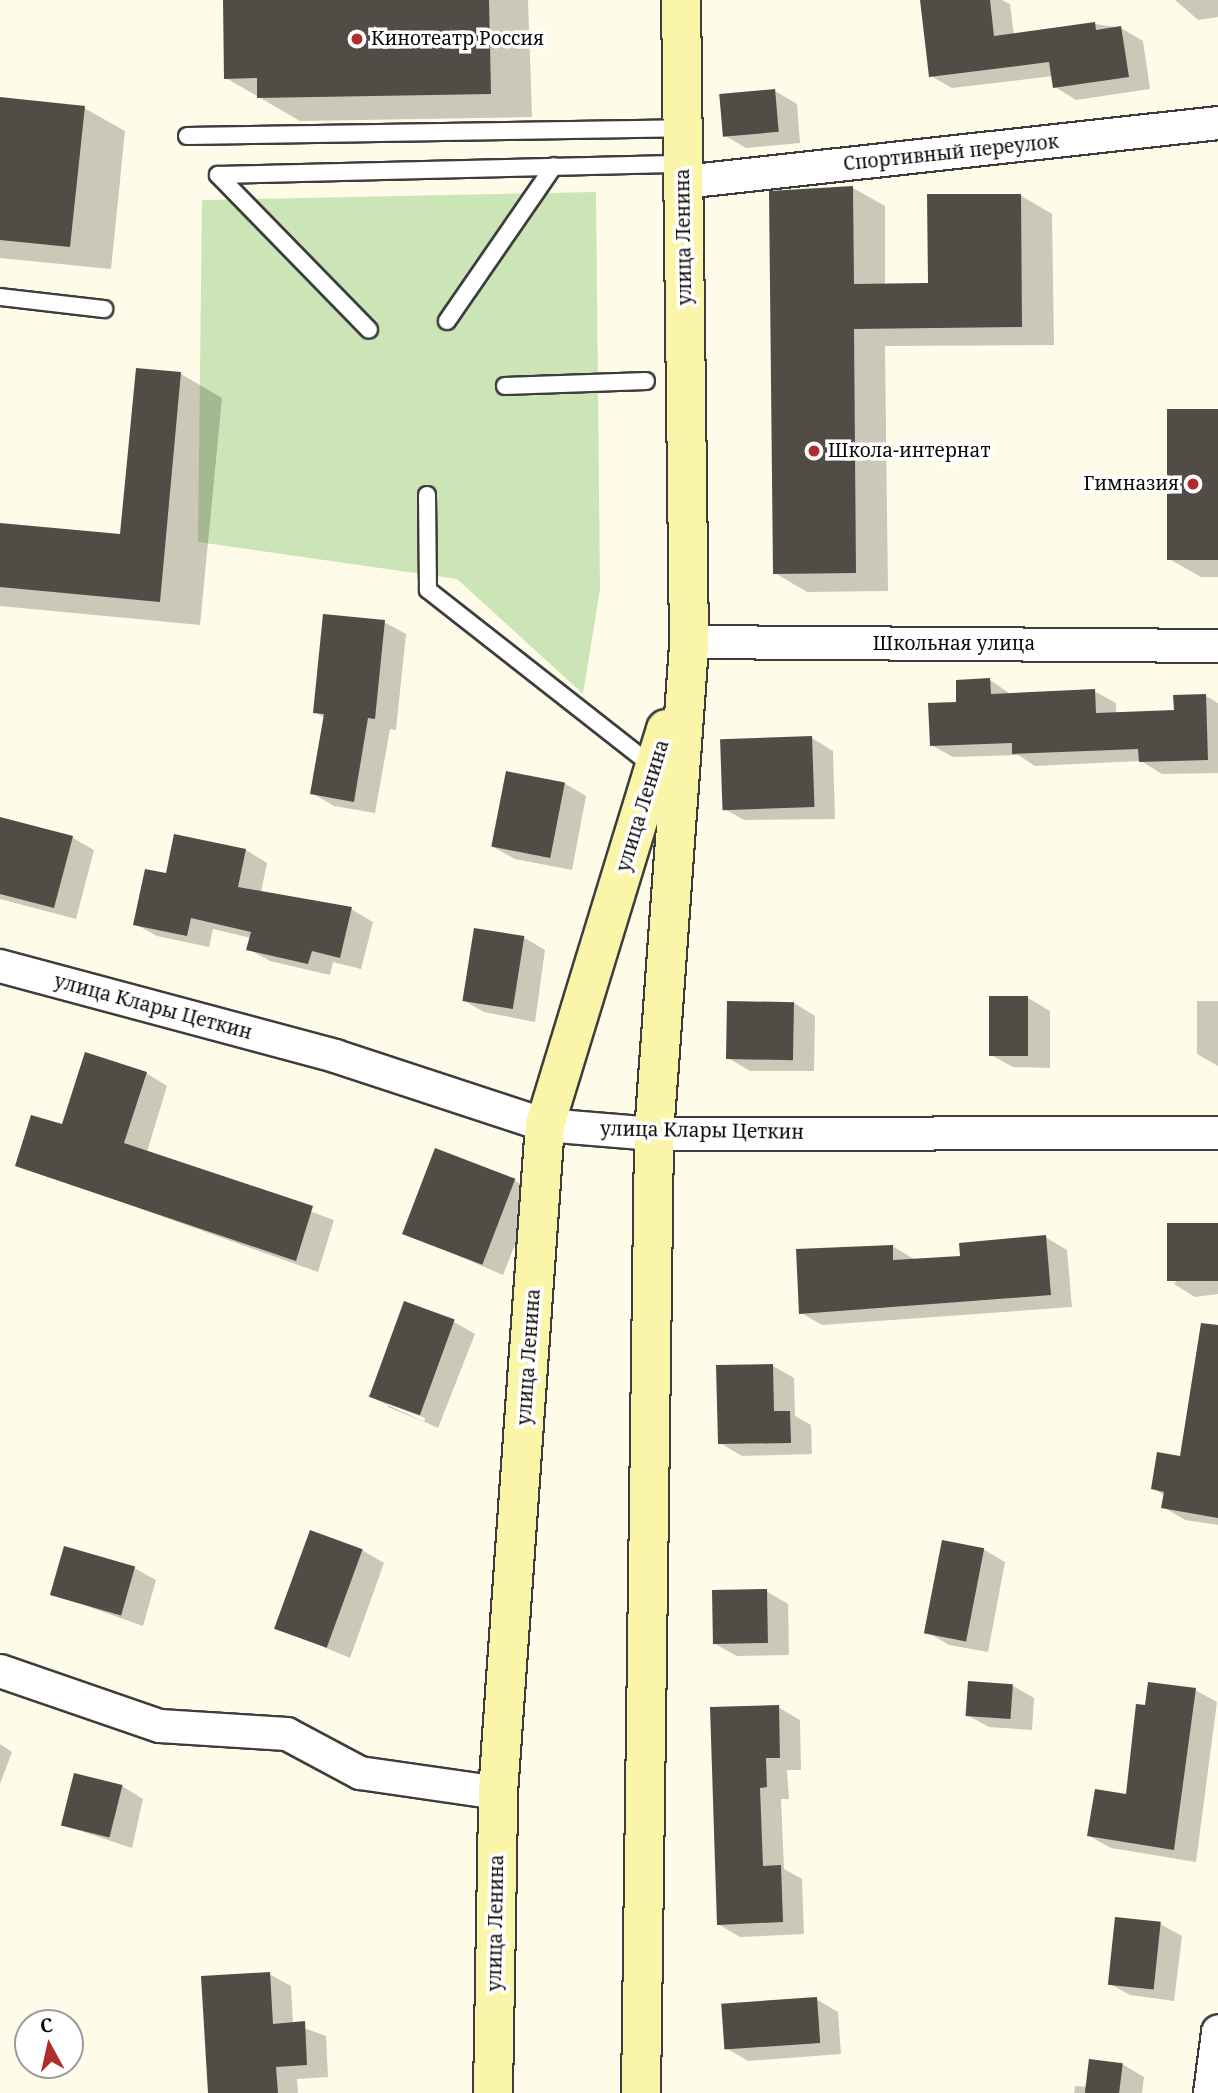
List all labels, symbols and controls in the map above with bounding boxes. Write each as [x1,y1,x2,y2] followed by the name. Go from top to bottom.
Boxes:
[371,28,544,50] place label: Кинотеатр Россия
[349,31,365,47] marker: Кинотеатр Россия
[842,130,1060,176] street label: Спортивный переулок
[671,168,697,306] street label: улица Ленина
[828,440,990,462] place label: Школа-интернат
[806,443,822,459] marker: Школа-интернат
[1084,473,1179,495] place label: Гимназия
[1185,476,1201,492] marker: Гимназия
[873,633,1035,655] street label: Школьная улица
[612,737,674,875] street label: улица Ленина
[51,970,255,1044] street label: улица Клары Цеткин
[600,1118,804,1144] street label: улица Клары Цеткин
[513,1288,545,1426] street label: улица Ленина
[483,1854,509,1992] street label: улица Ленина
[14,2009,84,2079] north arrow
[38,2011,54,2039] text: С

